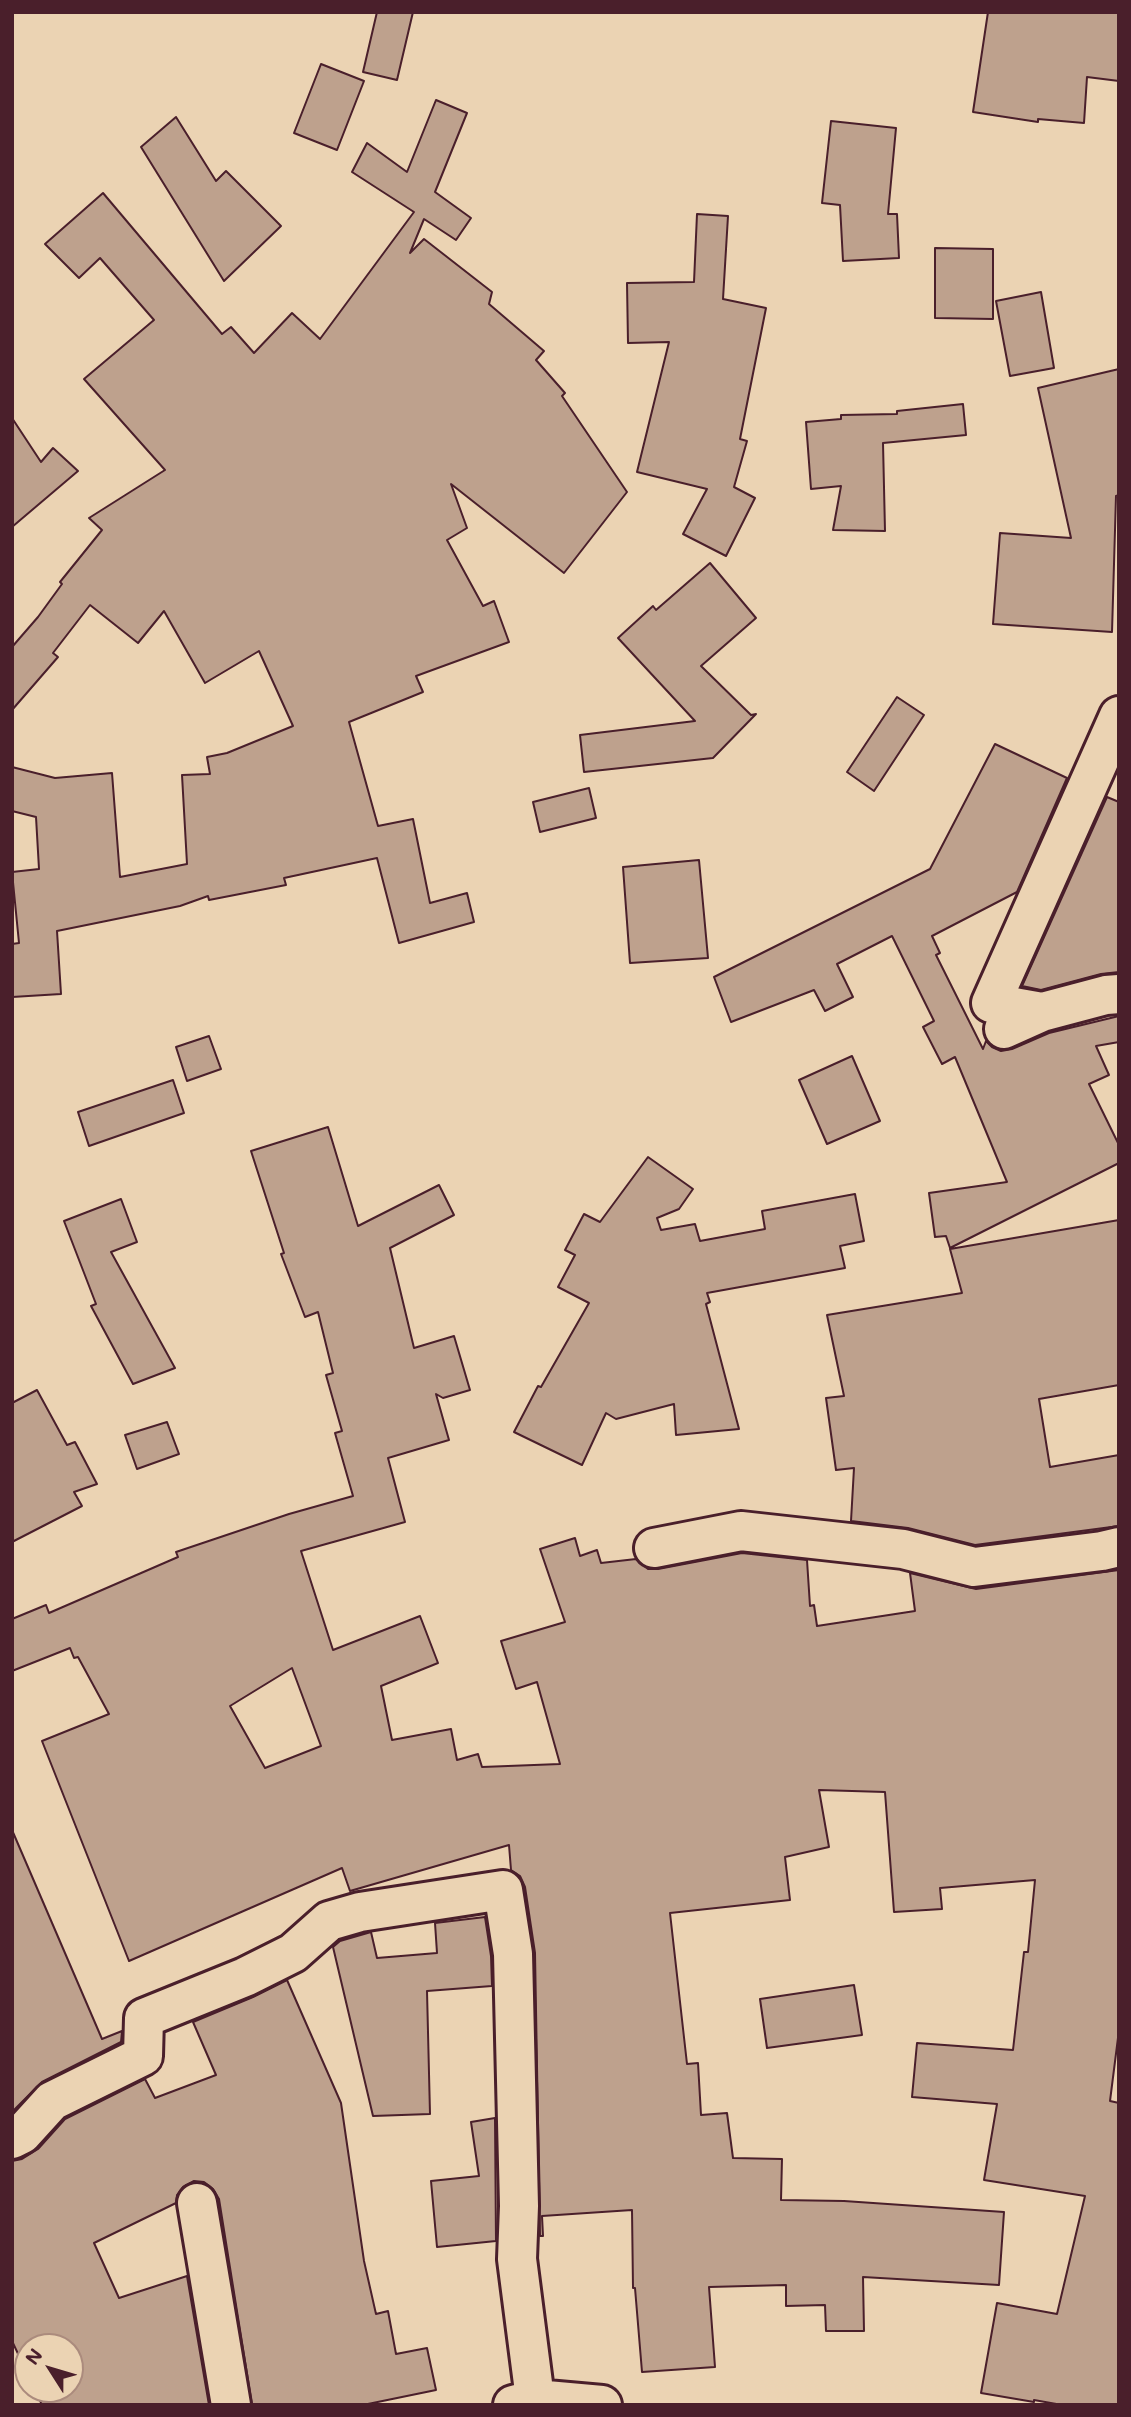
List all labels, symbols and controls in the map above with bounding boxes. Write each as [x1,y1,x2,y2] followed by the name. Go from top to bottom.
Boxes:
[14,2333,84,2403] north arrow
[19,2343,48,2370] text: N

